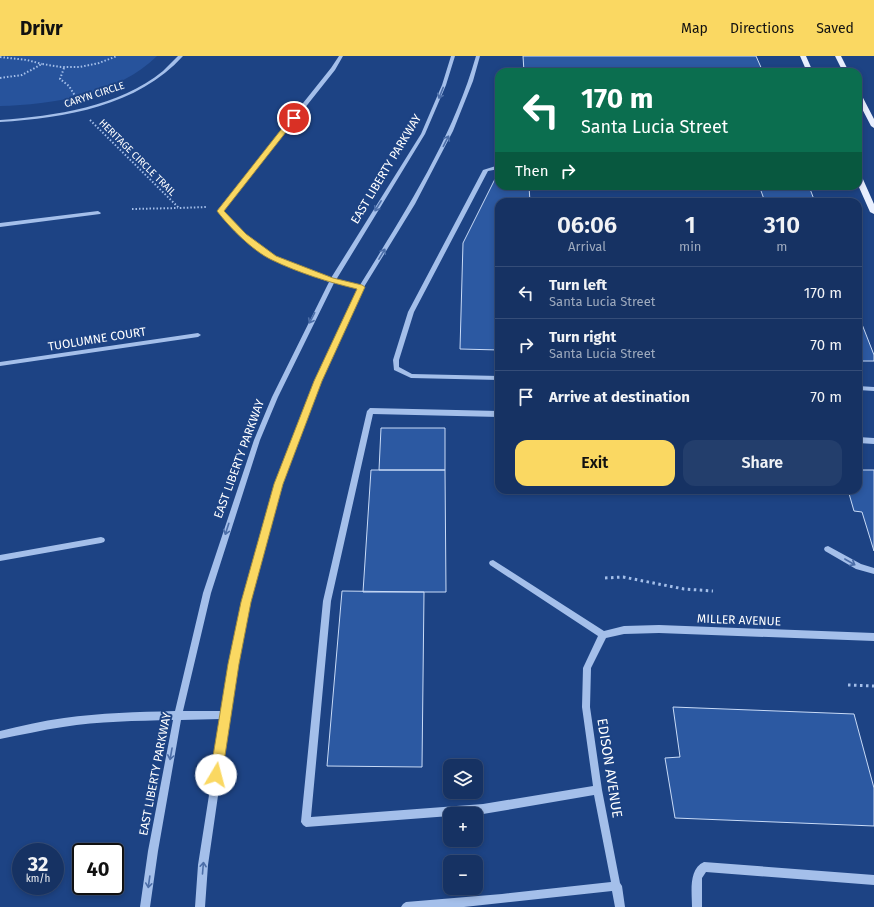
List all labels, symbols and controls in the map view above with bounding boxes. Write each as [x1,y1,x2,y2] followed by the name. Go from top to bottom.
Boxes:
[20,17,63,40] text: Drivr
[681,20,708,37] text: Map
[730,20,794,37] text: Directions
[816,20,854,37] text: Saved
[63,80,126,110] street label: CARYN CIRCLE
[581,82,653,115] text: 170 m
[515,84,567,136] icon: left
[436,86,444,98] one-way arrow
[277,101,311,135] pin
[283,107,305,129] icon: arrive
[348,111,425,226] street label: EAST LIBERTY PARKWAY
[581,116,728,138] text: Santa Lucia Street
[96,117,178,199] street label: HERITAGE CIRCLE TRAIL
[443,135,450,147] one-way arrow
[557,160,579,182] icon: right
[515,162,549,180] text: Then
[374,200,382,211] one-way arrow
[557,211,617,239] text: 06:06
[685,211,696,239] text: 1
[763,211,800,239] text: 310
[568,239,606,254] text: Arrival
[679,239,702,254] text: min
[776,239,787,254] text: m
[378,248,386,260] one-way arrow
[549,276,607,294] text: Turn left
[515,282,537,304] icon: left
[804,284,842,302] text: 170 m
[549,294,655,309] text: Santa Lucia Street
[308,312,315,324] one-way arrow
[47,324,148,354] street label: TUOLUMNE COURT
[549,328,616,346] text: Turn right
[515,334,537,356] icon: right
[810,336,842,354] text: 70 m
[549,346,655,361] text: Santa Lucia Street
[515,386,537,408] icon: arrive
[549,388,690,406] text: Arrive at destination
[810,388,842,406] text: 70 m
[211,397,267,520] street label: EAST LIBERTY PARKWAY
[515,440,675,486] button: Exit
[683,440,842,486] button: Share
[222,523,230,535] one-way arrow
[844,558,856,566] one-way arrow
[697,612,781,628] street label: MILLER AVENUE
[136,711,174,837] street label: EAST LIBERTY PARKWAY
[593,717,626,819] street label: EDISON AVENUE
[167,747,175,760] one-way arrow
[195,754,237,796] position arrow
[443,759,483,895] map controls
[443,759,483,799] button: layers
[443,807,483,847] button: +
[72,843,124,895] speed limit sign: 40
[28,852,48,876] text: 32
[443,855,483,895] button: −
[199,862,206,875] one-way arrow
[26,873,50,885] text: km/h
[145,875,153,888] one-way arrow

